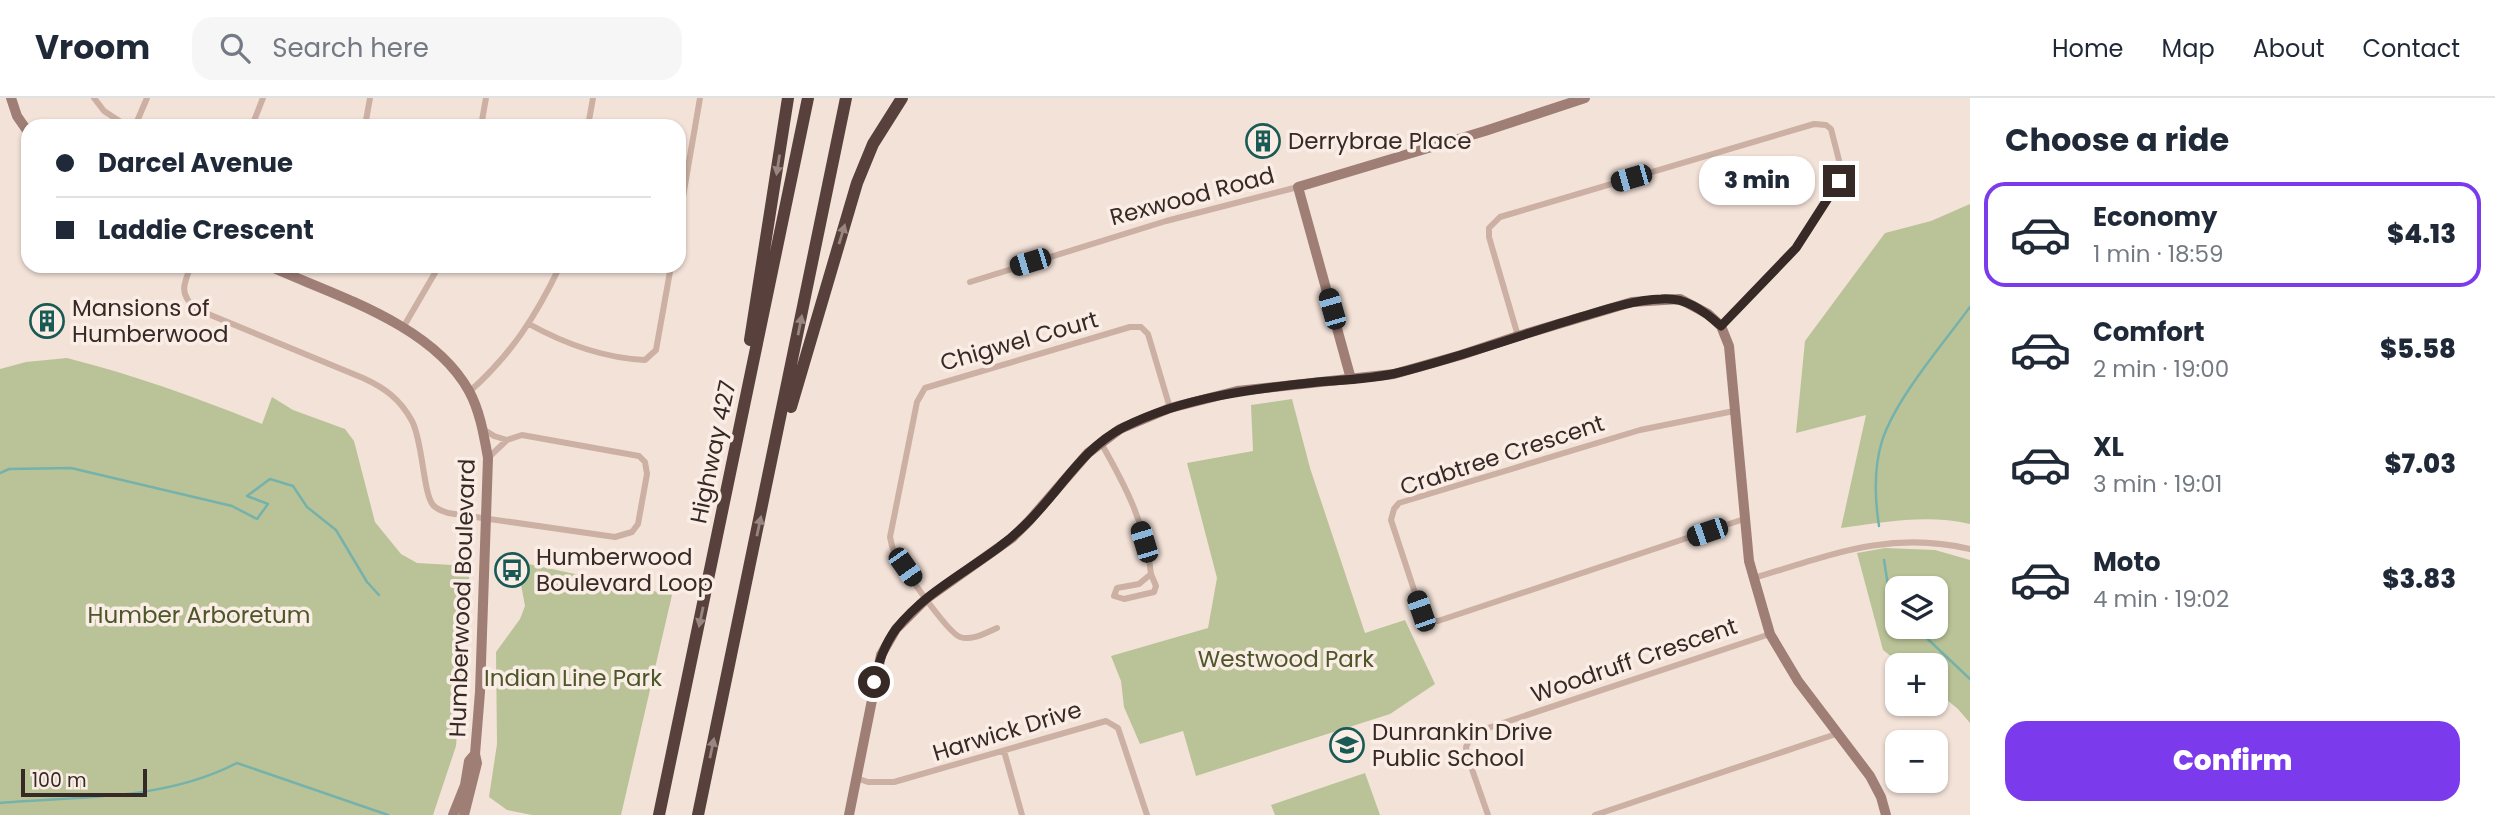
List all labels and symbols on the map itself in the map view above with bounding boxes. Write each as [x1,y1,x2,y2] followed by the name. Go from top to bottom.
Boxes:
[1244,122,1282,160] building icon: Derrybrae Place
[1288,125,1471,157] place label: Derrybrae Place
[772,154,783,176] one-way arrow
[1699,156,1814,206] callout: 3 min
[1106,159,1278,233] street label: Rexwood Road
[1608,162,1655,194] car
[1823,165,1855,197] route end
[837,223,847,244] one-way arrow
[1007,246,1054,278] car
[1317,286,1348,332] car
[72,292,229,350] place label: Mansions of Humberwood
[28,302,66,340] building icon: Mansions of Humberwood
[936,303,1102,379] street label: Chigwel Court
[794,314,805,336] one-way arrow
[682,377,744,527] street label: Highway 427
[1396,407,1608,503] street label: Crabtree Crescent
[441,458,483,738] street label: Humberwood Boulevard
[753,515,764,537] one-way arrow
[1684,515,1731,549] car
[1128,519,1161,565] car
[536,541,713,599] place label: Humberwood Boulevard Loop
[885,544,926,590] car
[493,551,531,589] bus stop icon: Humberwood Boulevard Loop
[1405,588,1438,634] car
[88,599,310,631] park label: Humber Arboretum
[695,606,706,628] one-way arrow
[1527,610,1741,710] street label: Woodruff Crescent
[1198,643,1374,675] park label: Westwood Park
[484,662,662,694] park label: Indian Line Park
[858,666,890,698] route start
[929,693,1085,769] street label: Harwick Drive
[1372,716,1553,774] place label: Dunrankin Drive Public School
[1328,726,1366,764] school or university icon: Dunrankin Drive Public School
[706,737,717,759] one-way arrow
[21,766,147,798] scale bar

